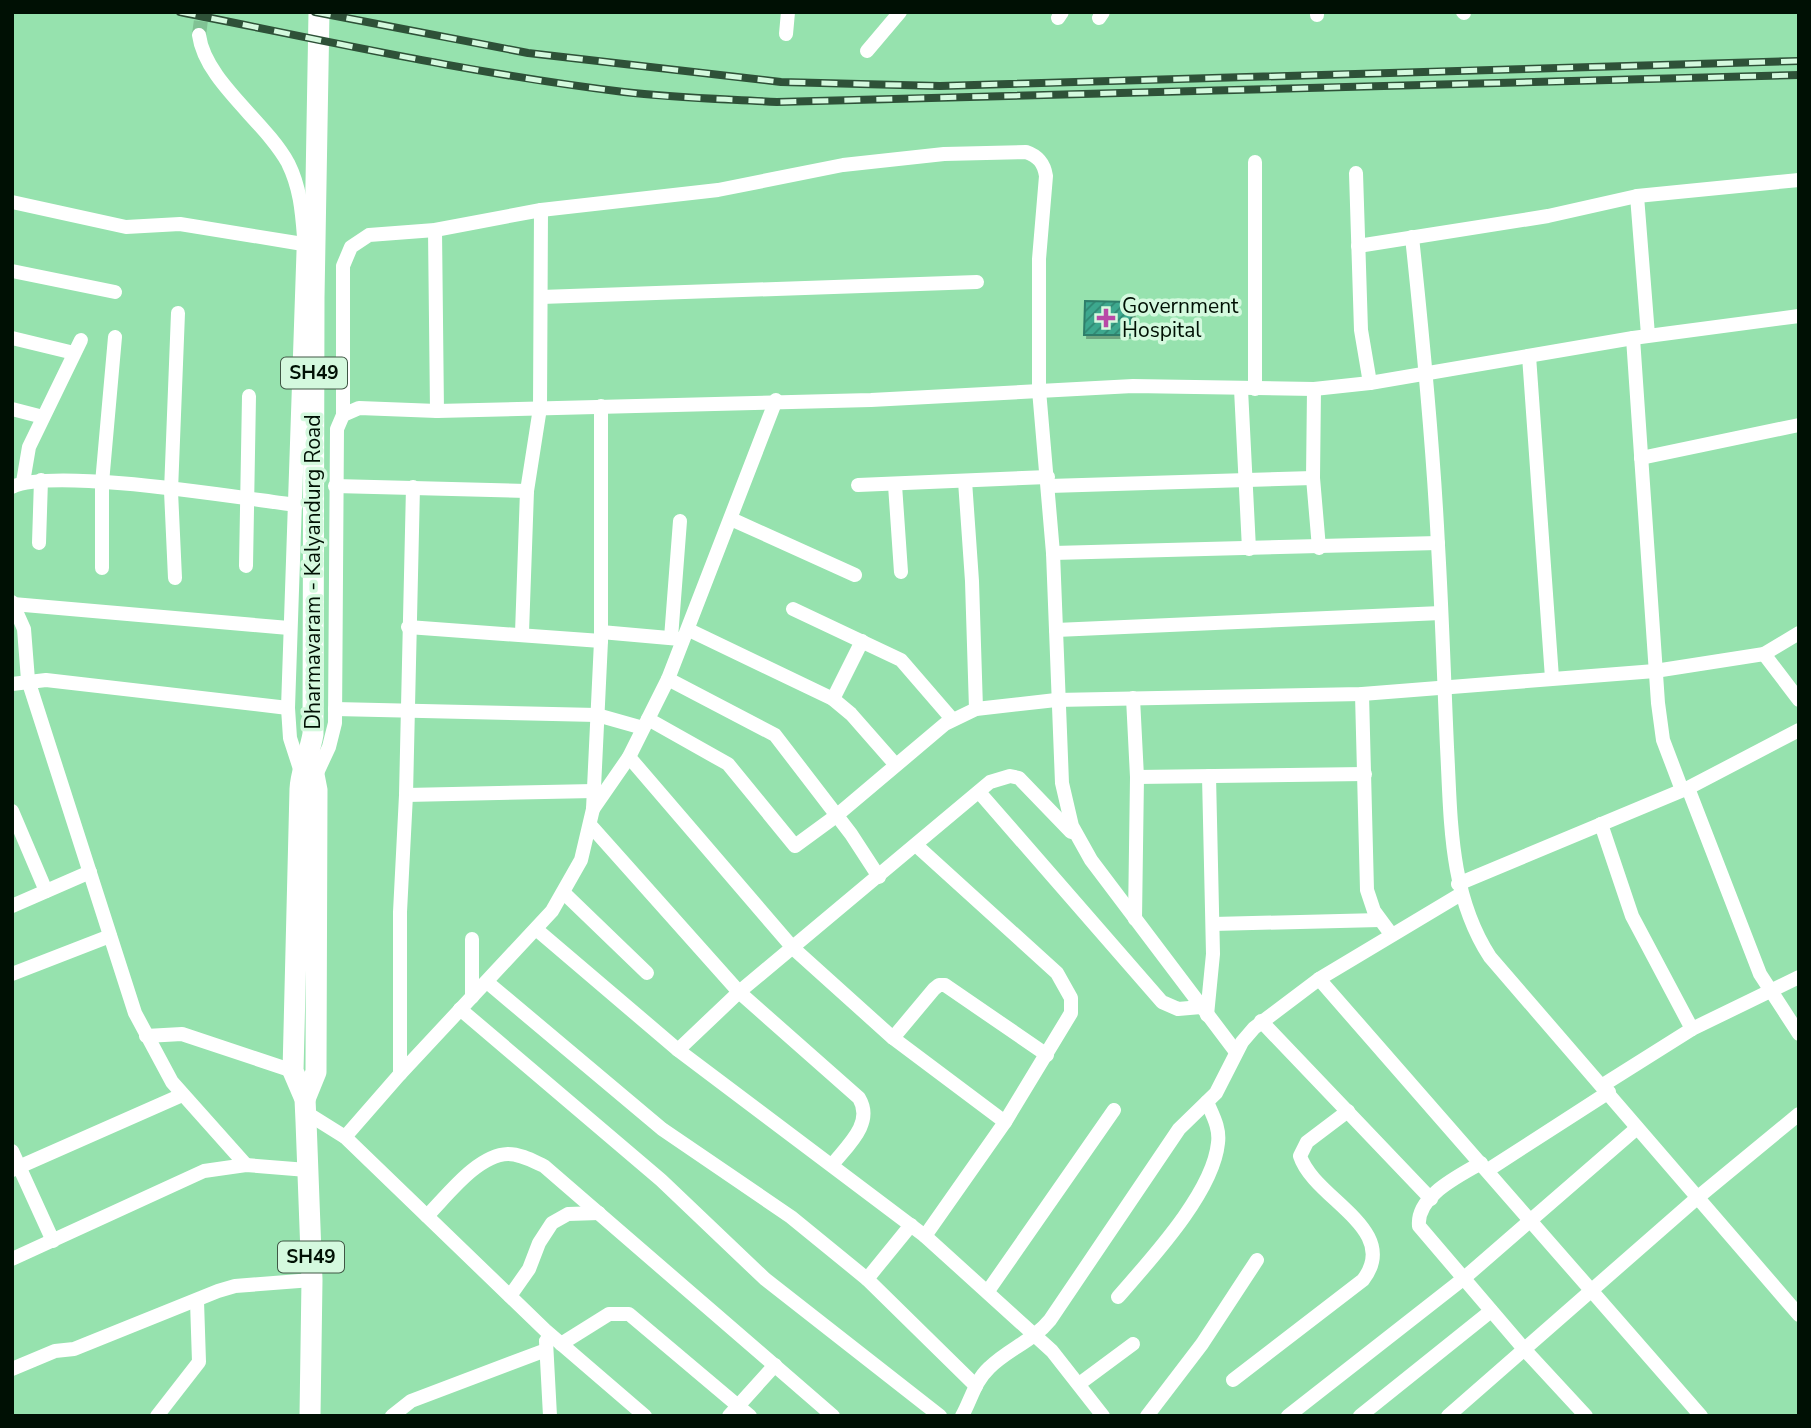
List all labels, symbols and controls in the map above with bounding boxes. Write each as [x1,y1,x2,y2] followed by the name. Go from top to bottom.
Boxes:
[1122,292,1239,344] place label: Government Hospital
[1096,308,1116,328] marker: Government Hospital
[281,358,347,388] road number: SH49
[299,415,327,729] street label: Dharmavaram - Kalyandurg Road
[278,1242,344,1273] road number: SH49

